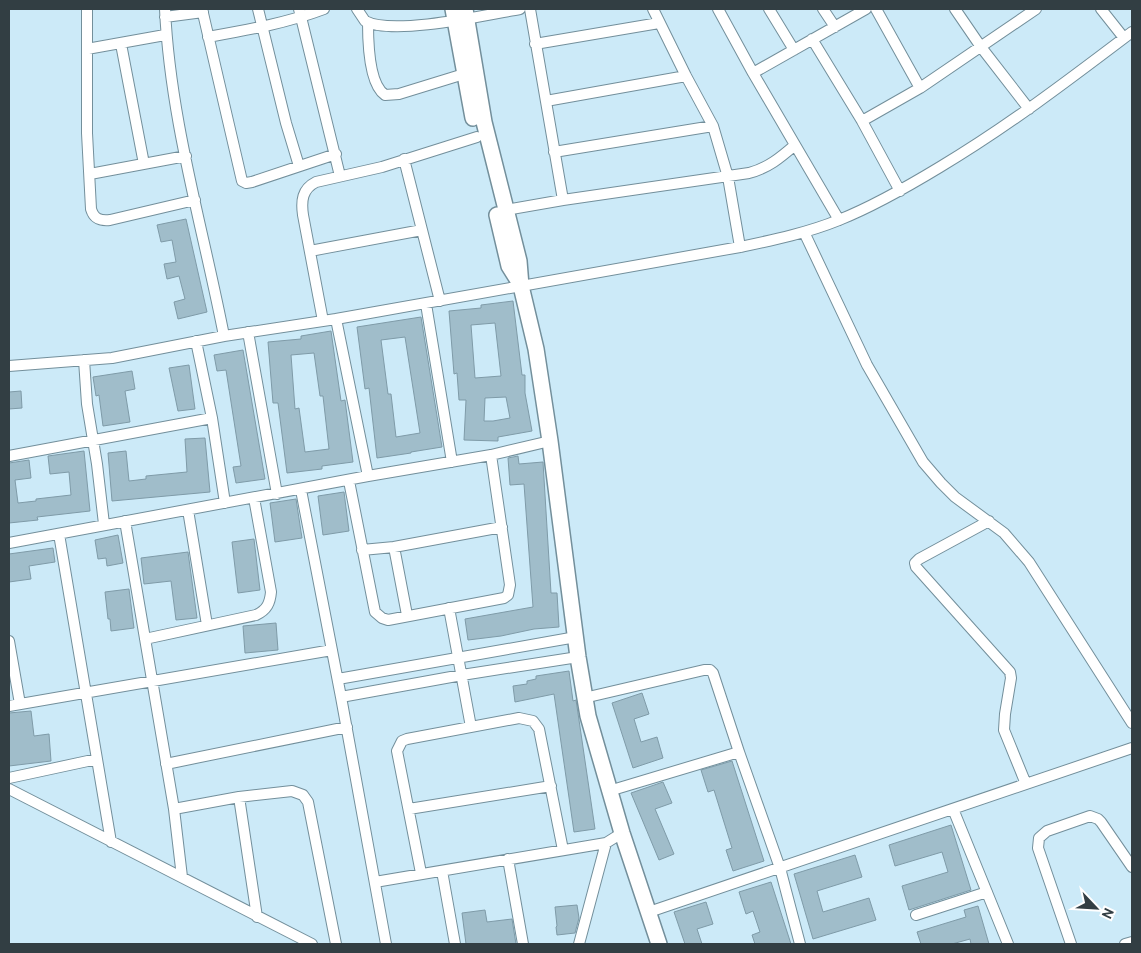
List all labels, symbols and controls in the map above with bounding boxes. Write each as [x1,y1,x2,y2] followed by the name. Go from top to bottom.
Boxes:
[1071,883,1121,933] north arrow
[1097,905,1116,921] text: N

